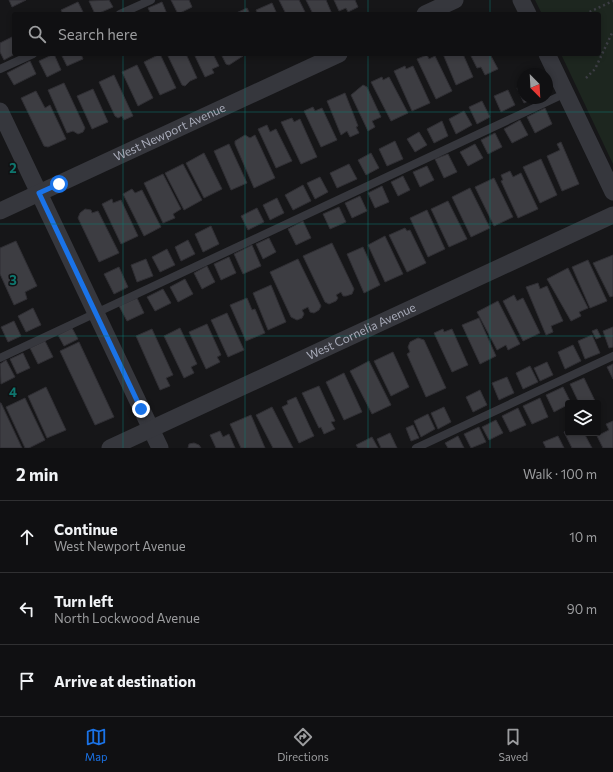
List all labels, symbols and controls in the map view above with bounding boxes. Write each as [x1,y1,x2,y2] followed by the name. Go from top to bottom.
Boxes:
[12,12,601,56] search box
[26,23,48,45] icon: search
[58,25,137,43] text: Search here
[517,68,553,104] north arrow
[111,100,227,163] street label: West Newport Avenue
[9,160,17,176] text: 2
[50,175,68,193] route start
[9,272,17,288] text: 3
[304,299,418,362] street label: West Cornelia Avenue
[9,384,17,400] text: 4
[132,400,150,418] route end
[565,400,601,436] map controls
[565,400,601,436] button: layers
[16,464,58,485] text: 2 min
[523,466,597,482] text: Walk · 100 m
[54,520,118,538] text: Continue
[16,526,38,548] icon: ahead
[569,529,597,545] text: 10 m
[54,538,186,554] text: West Newport Avenue
[54,592,113,610] text: Turn left
[16,598,38,620] icon: left
[567,601,597,617] text: 90 m
[54,610,200,626] text: North Lockwood Avenue
[16,670,38,692] icon: arrive
[54,672,196,690] text: Arrive at destination
[85,726,108,763] tab: Map
[277,726,329,763] tab: Directions
[498,726,528,763] tab: Saved

